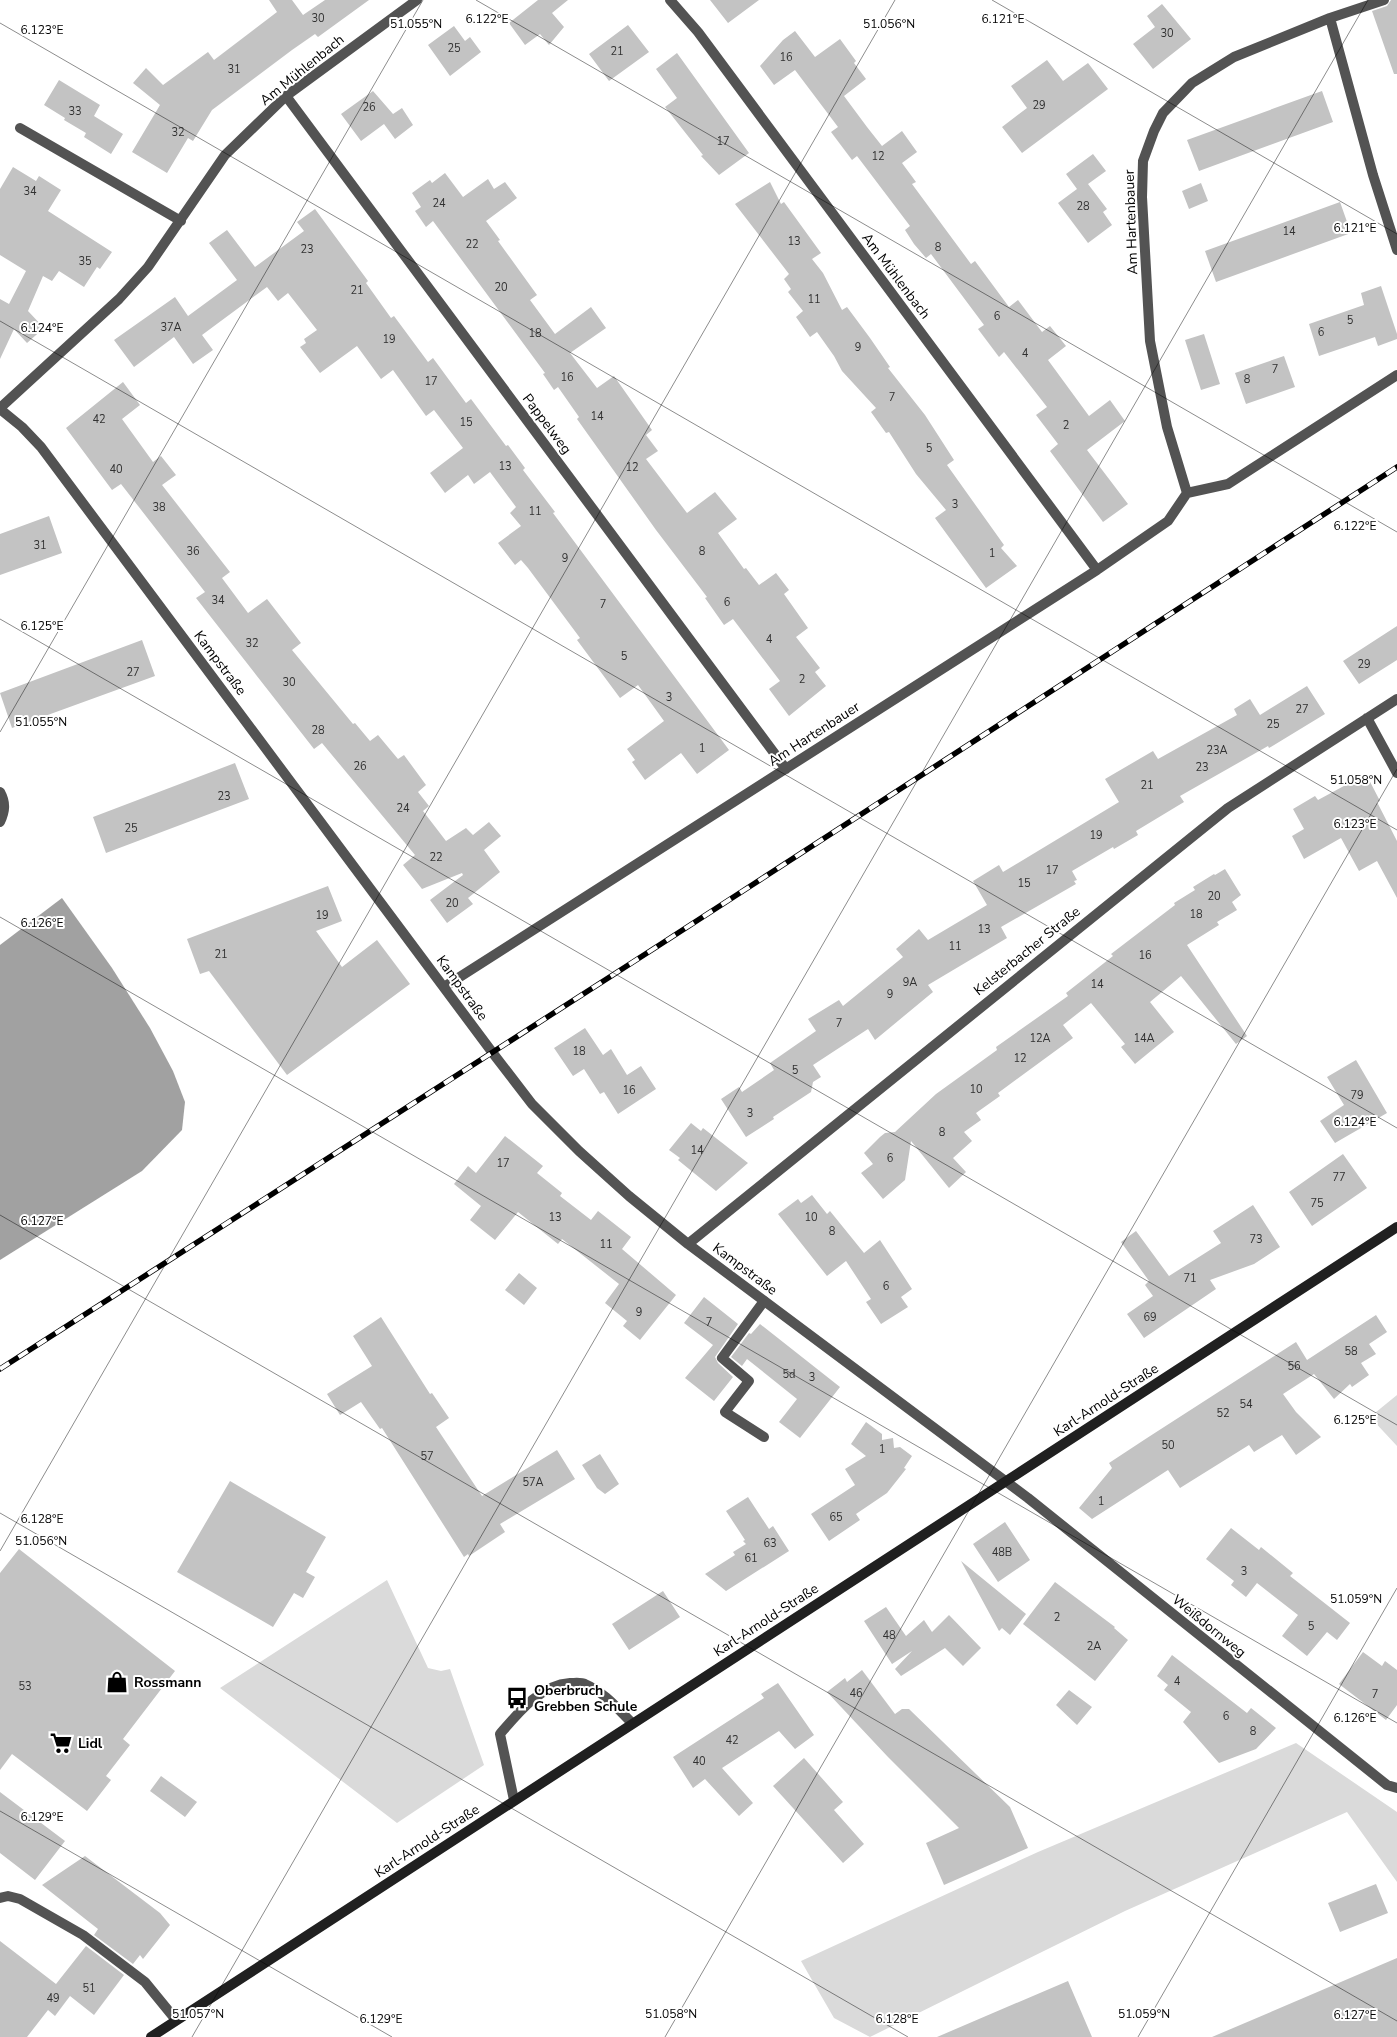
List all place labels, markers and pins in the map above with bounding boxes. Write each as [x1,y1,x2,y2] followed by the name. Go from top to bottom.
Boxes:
[104,1669,130,1695] shop icon: Rossmann
[134,1673,201,1692] place label: Rossmann
[534,1681,638,1716] place label: Oberbruch Grebben Schule
[504,1685,530,1711] bus stop icon: Oberbruch Grebben Schule
[48,1730,74,1756] supermarket icon: Lidl
[78,1734,103,1753] place label: Lidl

